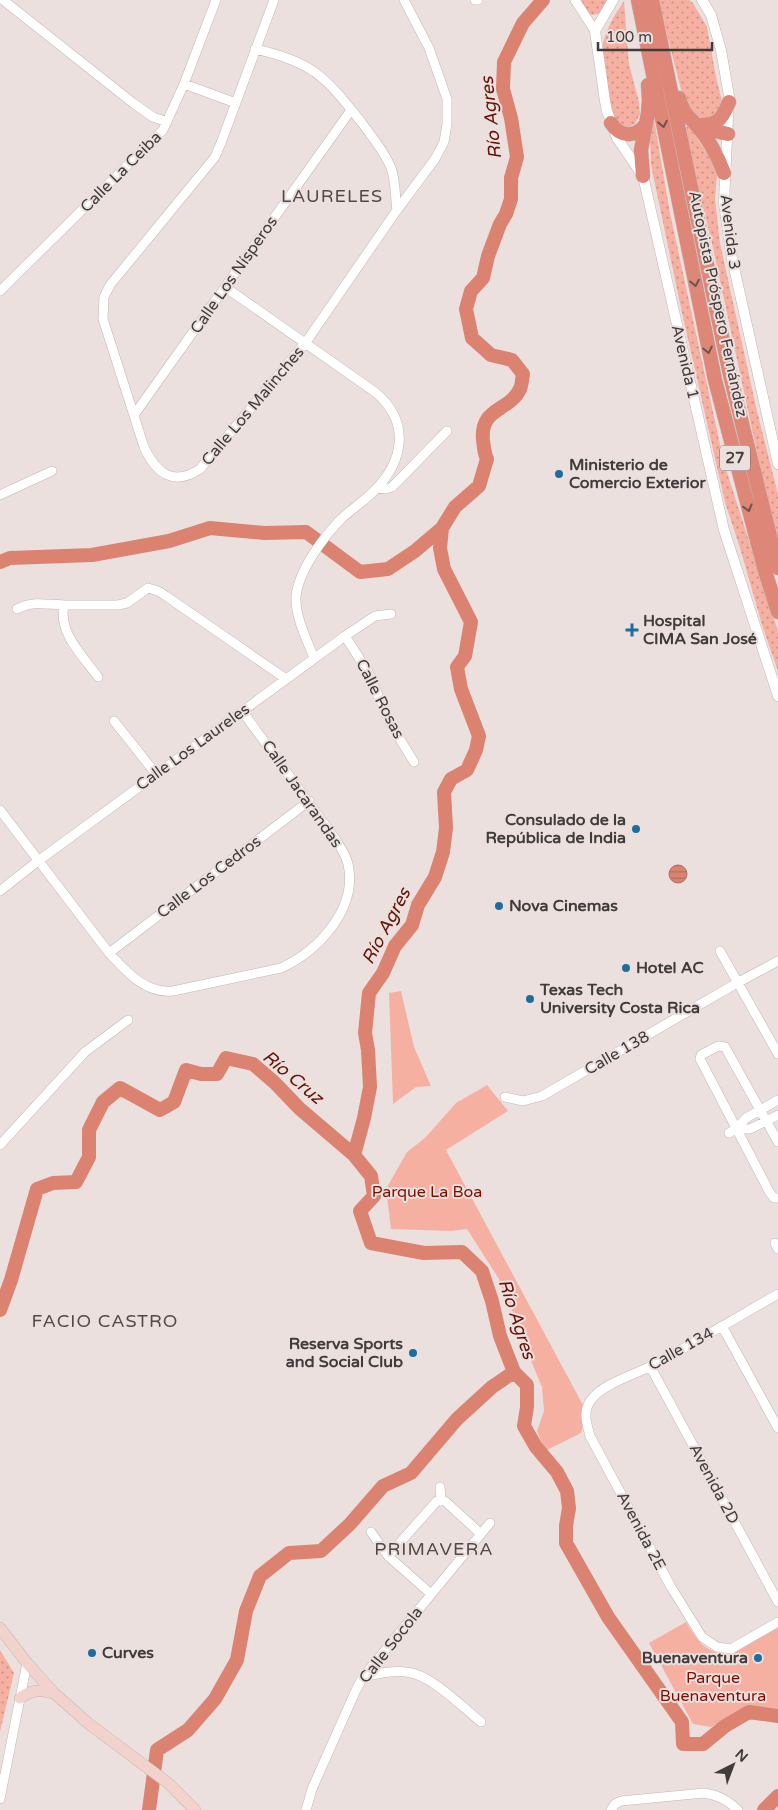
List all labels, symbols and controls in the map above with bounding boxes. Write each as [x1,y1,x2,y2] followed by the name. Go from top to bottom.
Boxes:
[598,20,712,52] scale bar
[606,28,652,46] text: 100 m
[476,74,506,160] water label: Río Agres
[657,119,667,128] one-way arrow
[76,127,166,217] street label: Calle La Ceiba
[281,185,383,207] district label: LAURELES
[684,189,752,419] street label: Autopista Próspero Fernández
[715,193,745,271] street label: Avenida 3
[186,212,282,338] street label: Calle Los Nísperos
[689,279,699,287] one-way arrow
[667,323,703,401] street label: Avenida 1
[197,342,309,470] street label: Calle Los Malinches
[703,346,713,355] one-way arrow
[720,446,750,470] road number: 27
[569,455,706,493] place label: Ministerio de Comercio Exterior
[553,468,565,480] marker: Ministerio de Comercio Exterior
[743,503,753,511] one-way arrow
[643,611,757,649] place label: Hospital CIMA San José
[625,623,639,637] marker: Hospital CIMA San José
[351,656,409,742] street label: Calle Rosas
[132,699,254,795] street label: Calle Los Laureles
[257,736,347,852] street label: Calle Jacarandas
[485,810,626,848] place label: Consulado de la República de India
[630,823,642,835] marker: Consulado de la República de India
[153,831,265,923] street label: Calle Los Cedros
[357,883,416,968] water label: Río Agres
[509,896,618,916] place label: Nova Cinemas
[493,900,505,912] marker: Nova Cinemas
[636,958,704,978] place label: Hotel AC
[620,962,632,974] marker: Hotel AC
[539,980,700,1018] place label: Texas Tech University Costa Rica
[524,993,536,1005] marker: Texas Tech University Costa Rica
[581,1026,653,1080] street label: Calle 138
[258,1045,329,1110] water label: Río Cruz
[372,1182,482,1202] park label: Parque La Boa
[494,1276,541,1363] water label: Río Agres
[32,1310,178,1332] district label: FACIO CASTRO
[645,1323,717,1375] street label: Calle 134
[286,1334,403,1372] place label: Reserva Sports and Social Club
[407,1347,419,1359] marker: Reserva Sports and Social Club
[685,1441,743,1527] street label: Avenida 2D
[612,1488,670,1574] street label: Avenida 2E
[374,1538,494,1560] district label: PRIMAVERA
[355,1603,427,1687] street label: Calle Socola
[102,1643,154,1663] place label: Curves
[86,1647,98,1659] marker: Curves
[642,1648,748,1668] place label: Buenaventura
[752,1652,764,1664] marker: Buenaventura
[660,1668,766,1706] park label: Parque Buenaventura
[708,1740,758,1790] north arrow
[731,1746,751,1766] text: N

